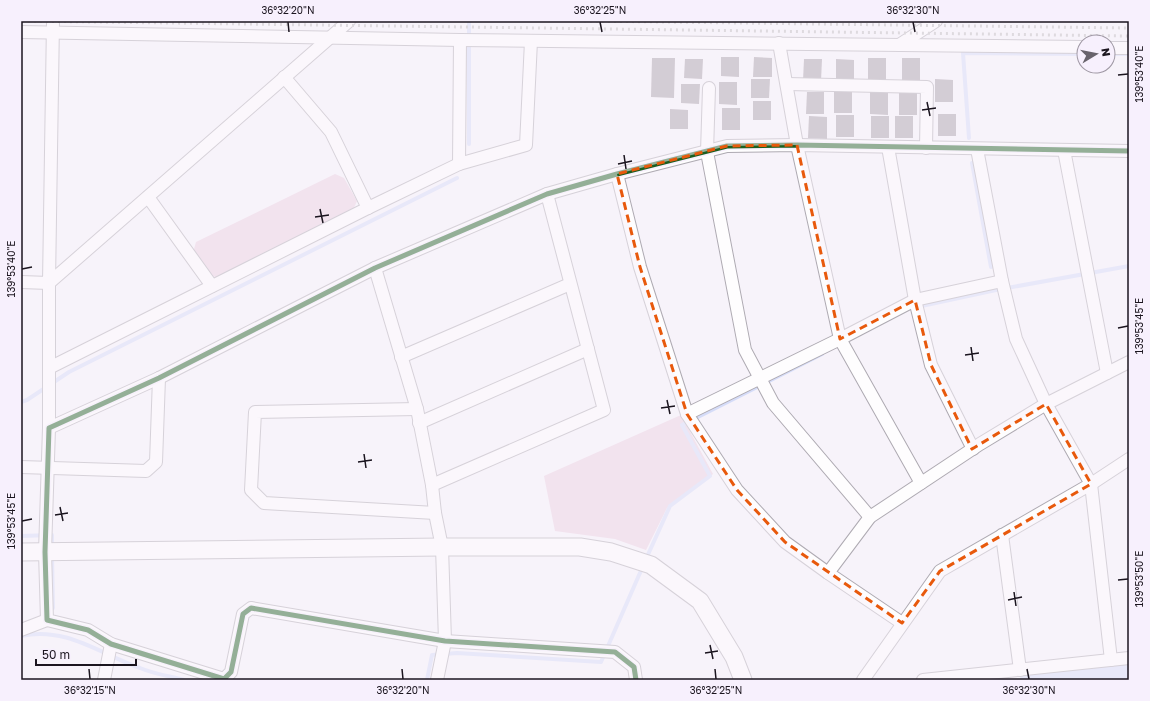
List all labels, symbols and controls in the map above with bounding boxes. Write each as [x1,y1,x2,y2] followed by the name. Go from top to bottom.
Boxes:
[261,4,315,16] text: 36°32'20"N
[574,4,626,16] text: 36°32'25"N
[886,4,940,16] text: 36°32'30"N
[1076,34,1116,74] north arrow
[1133,46,1145,102] text: 139°53'40"E
[1099,47,1113,57] text: N
[5,241,17,297] text: 139°53'40"E
[1133,298,1145,354] text: 139°53'45"E
[5,493,17,549] text: 139°53'45"E
[1133,551,1145,607] text: 139°53'50"E
[36,641,136,667] scale bar
[42,647,70,662] text: 50 m
[64,684,116,696] text: 36°32'15"N
[376,684,430,696] text: 36°32'20"N
[690,684,742,696] text: 36°32'25"N
[1002,684,1056,696] text: 36°32'30"N

